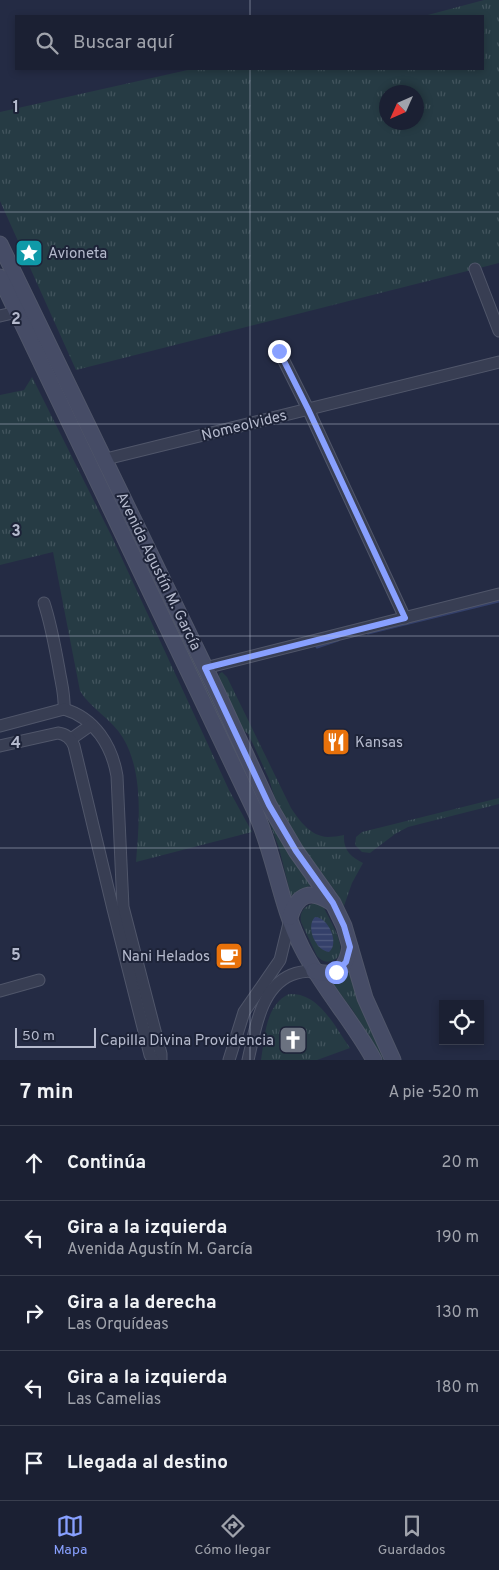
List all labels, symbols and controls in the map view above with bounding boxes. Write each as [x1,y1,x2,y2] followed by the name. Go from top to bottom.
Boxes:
[15,15,484,70] search box
[33,29,61,57] icon: search
[73,31,173,55] text: Buscar aquí
[379,85,424,130] north arrow
[13,98,19,118] text: 1
[14,238,44,268] place icon: Avioneta
[48,245,107,264] place label: Avioneta
[11,310,21,330] text: 2
[268,340,291,363] route end
[200,407,289,446] street label: Nomeolvides
[111,489,204,654] street label: Avenida Agustín M. García
[11,522,21,542] text: 3
[321,727,351,757] restaurant icon: Kansas
[11,734,21,754] text: 4
[355,734,403,753] place label: Kansas
[214,941,244,971] cafe icon: Nani Helados
[11,946,21,966] text: 5
[122,948,210,967] place label: Nani Helados
[325,961,348,984] route start
[439,1000,484,1045] map controls
[439,1000,484,1045] button: locate
[15,1025,96,1048] scale bar
[278,1025,308,1055] church icon: Capilla Divina Providencia
[22,1028,55,1045] text: 50 m
[100,1032,274,1051] place label: Capilla Divina Providencia
[20,1079,73,1106] text: 7 min
[389,1083,479,1103] text: A pie · 520 m
[20,1149,48,1177] icon: ahead
[67,1151,146,1175] text: Continúa
[442,1153,479,1173] text: 20 m
[67,1216,227,1240] text: Gira a la izquierda
[20,1224,48,1252] icon: left
[436,1228,479,1248] text: 190 m
[67,1240,253,1260] text: Avenida Agustín M. García
[67,1291,217,1315] text: Gira a la derecha
[20,1299,48,1327] icon: right
[436,1303,479,1323] text: 130 m
[67,1315,169,1335] text: Las Orquídeas
[67,1366,227,1390] text: Gira a la izquierda
[20,1374,48,1402] icon: left
[436,1378,479,1398] text: 180 m
[67,1390,161,1410] text: Las Camelias
[20,1449,48,1477] icon: arrive
[67,1451,228,1475] text: Llegada al destino
[54,1512,87,1559] tab: Mapa
[194,1512,271,1559] tab: Cómo llegar
[378,1512,445,1559] tab: Guardados

